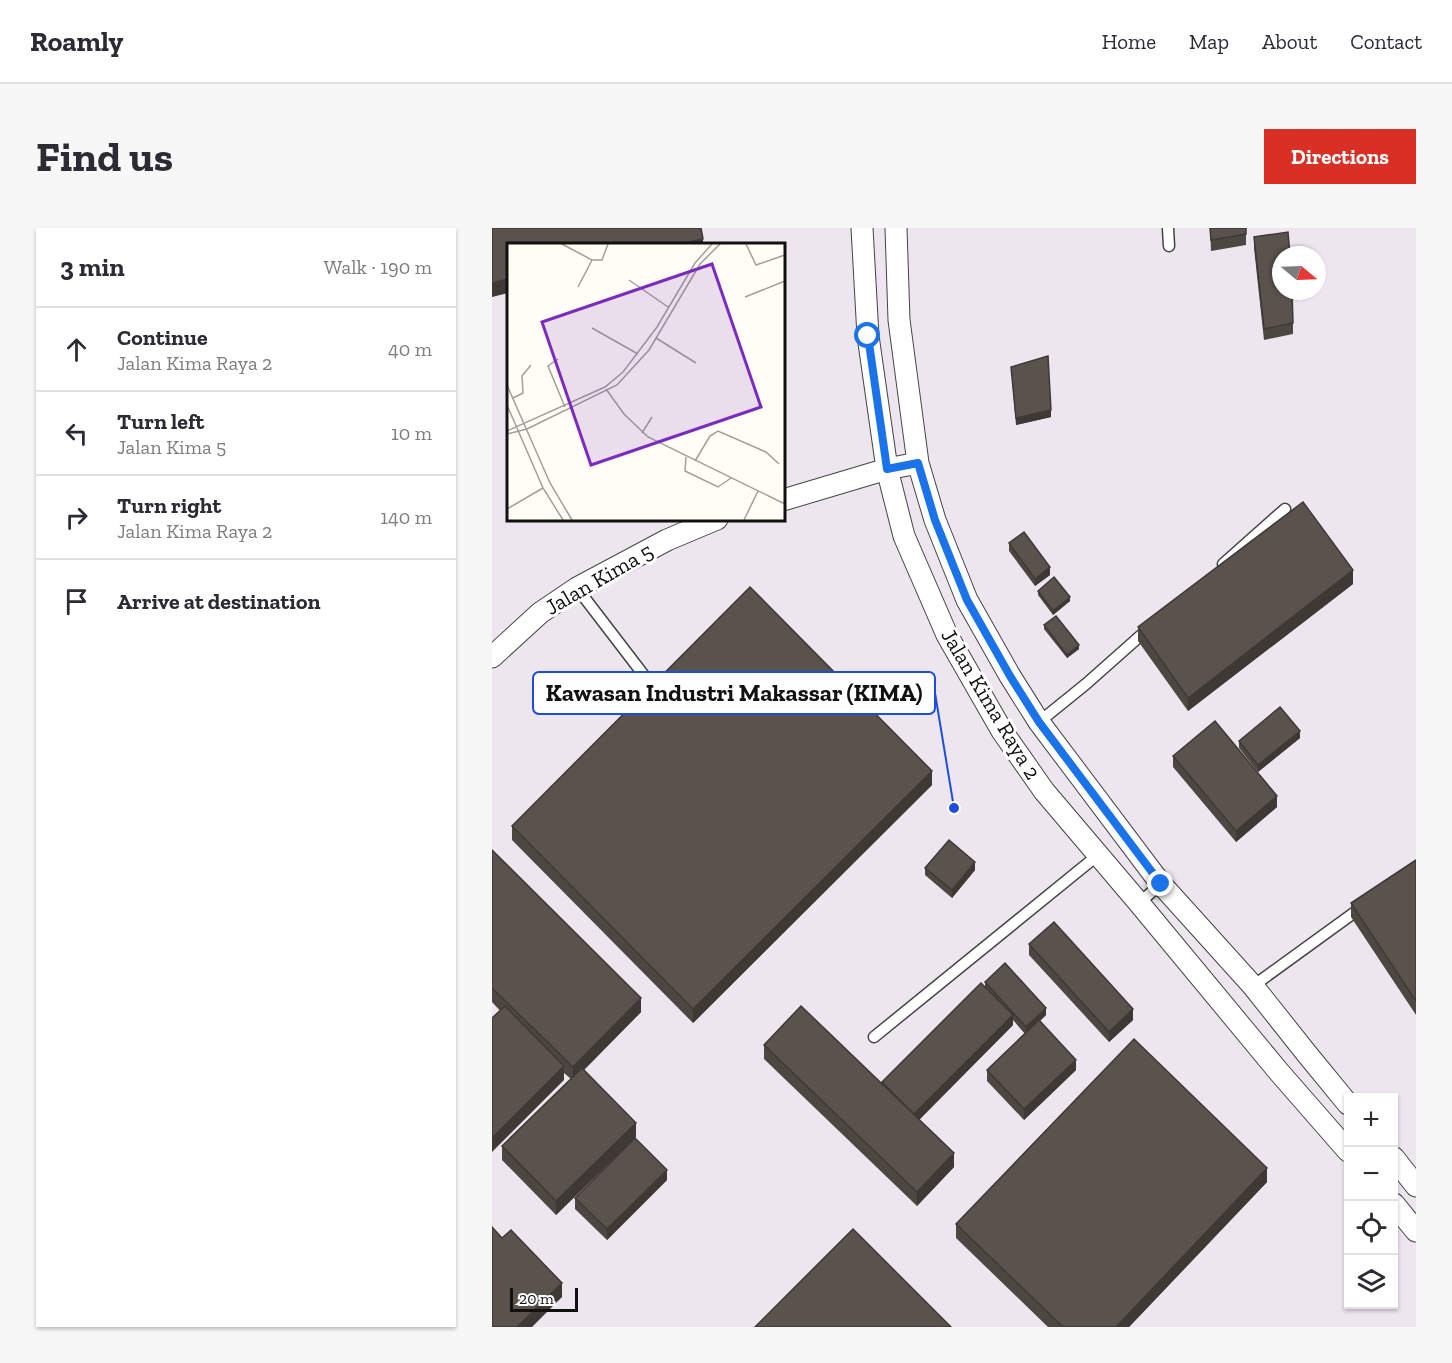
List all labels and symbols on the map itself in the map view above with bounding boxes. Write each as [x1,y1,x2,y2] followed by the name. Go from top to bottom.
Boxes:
[507,243,784,520] inset map
[1272,246,1326,300] north arrow
[854,322,880,348] route start
[540,537,658,621] street label: Jalan Kima 5
[935,624,1047,784] street label: Jalan Kima Raya 2
[533,672,935,714] callout: Kawasan Industri Makassar (KIMA)
[546,678,923,707] text: Kawasan Industri Makassar (KIMA)
[1147,870,1173,896] route end
[510,1285,578,1312] scale bar

